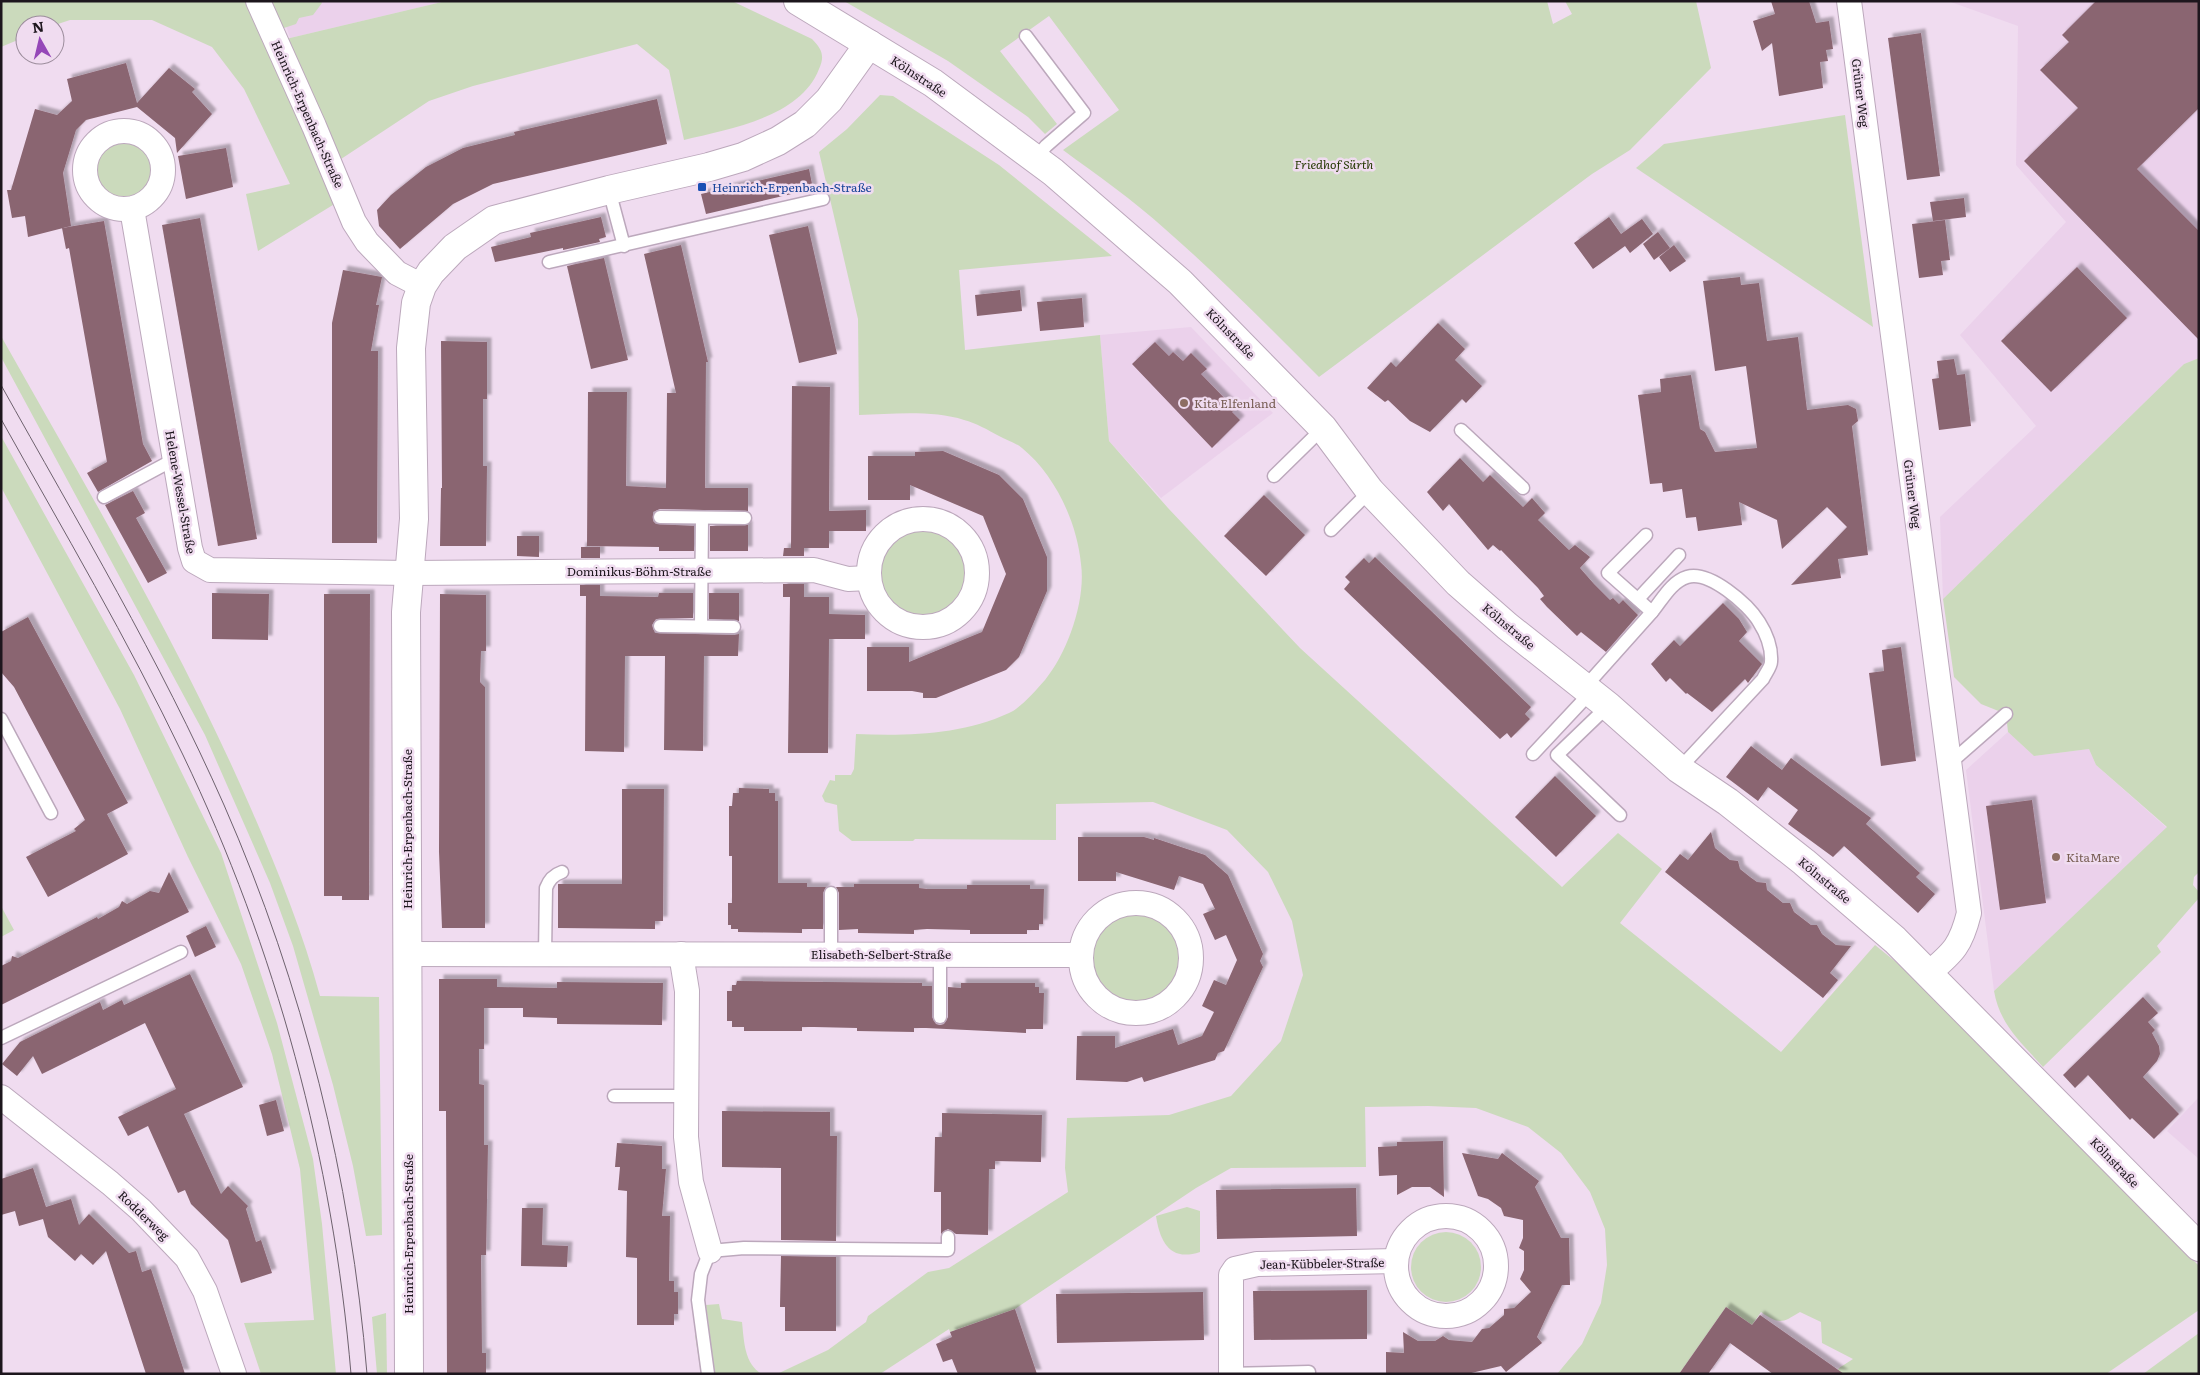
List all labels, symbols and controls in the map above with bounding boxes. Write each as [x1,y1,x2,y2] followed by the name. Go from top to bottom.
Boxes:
[15,15,65,65] north arrow
[31,15,46,37] text: N
[267,37,349,191] street label: Heinrich-Erpenbach-Straße
[887,51,951,101] street label: Kölnstraße
[1848,58,1874,129] street label: Grüner Weg
[1295,155,1373,173] park label: Friedhof Sürth
[712,178,872,196] place label: Heinrich-Erpenbach-Straße
[696,181,708,193] marker: Heinrich-Erpenbach-Straße
[1202,304,1260,362] street label: Kölnstraße
[1194,394,1277,412] place label: Kita Elfenland
[1178,397,1190,409] marker: Kita Elfenland
[161,429,201,555] street label: Helene-Wessel-Straße
[1900,459,1926,530] street label: Grüner Weg
[567,562,711,580] street label: Dominikus-Böhm-Straße
[1479,599,1539,653] street label: Kölnstraße
[398,749,416,909] street label: Heinrich-Erpenbach-Straße
[2066,848,2120,866] place label: KitaMare
[2050,851,2062,863] marker: KitaMare
[1795,853,1855,907] street label: Kölnstraße
[811,945,951,963] street label: Elisabeth-Selbert-Straße
[2086,1133,2144,1191] street label: Kölnstraße
[399,1154,417,1314] street label: Heinrich-Erpenbach-Straße
[114,1186,174,1244] street label: Rodderweg
[1259,1253,1385,1273] street label: Jean-Kübbeler-Straße

